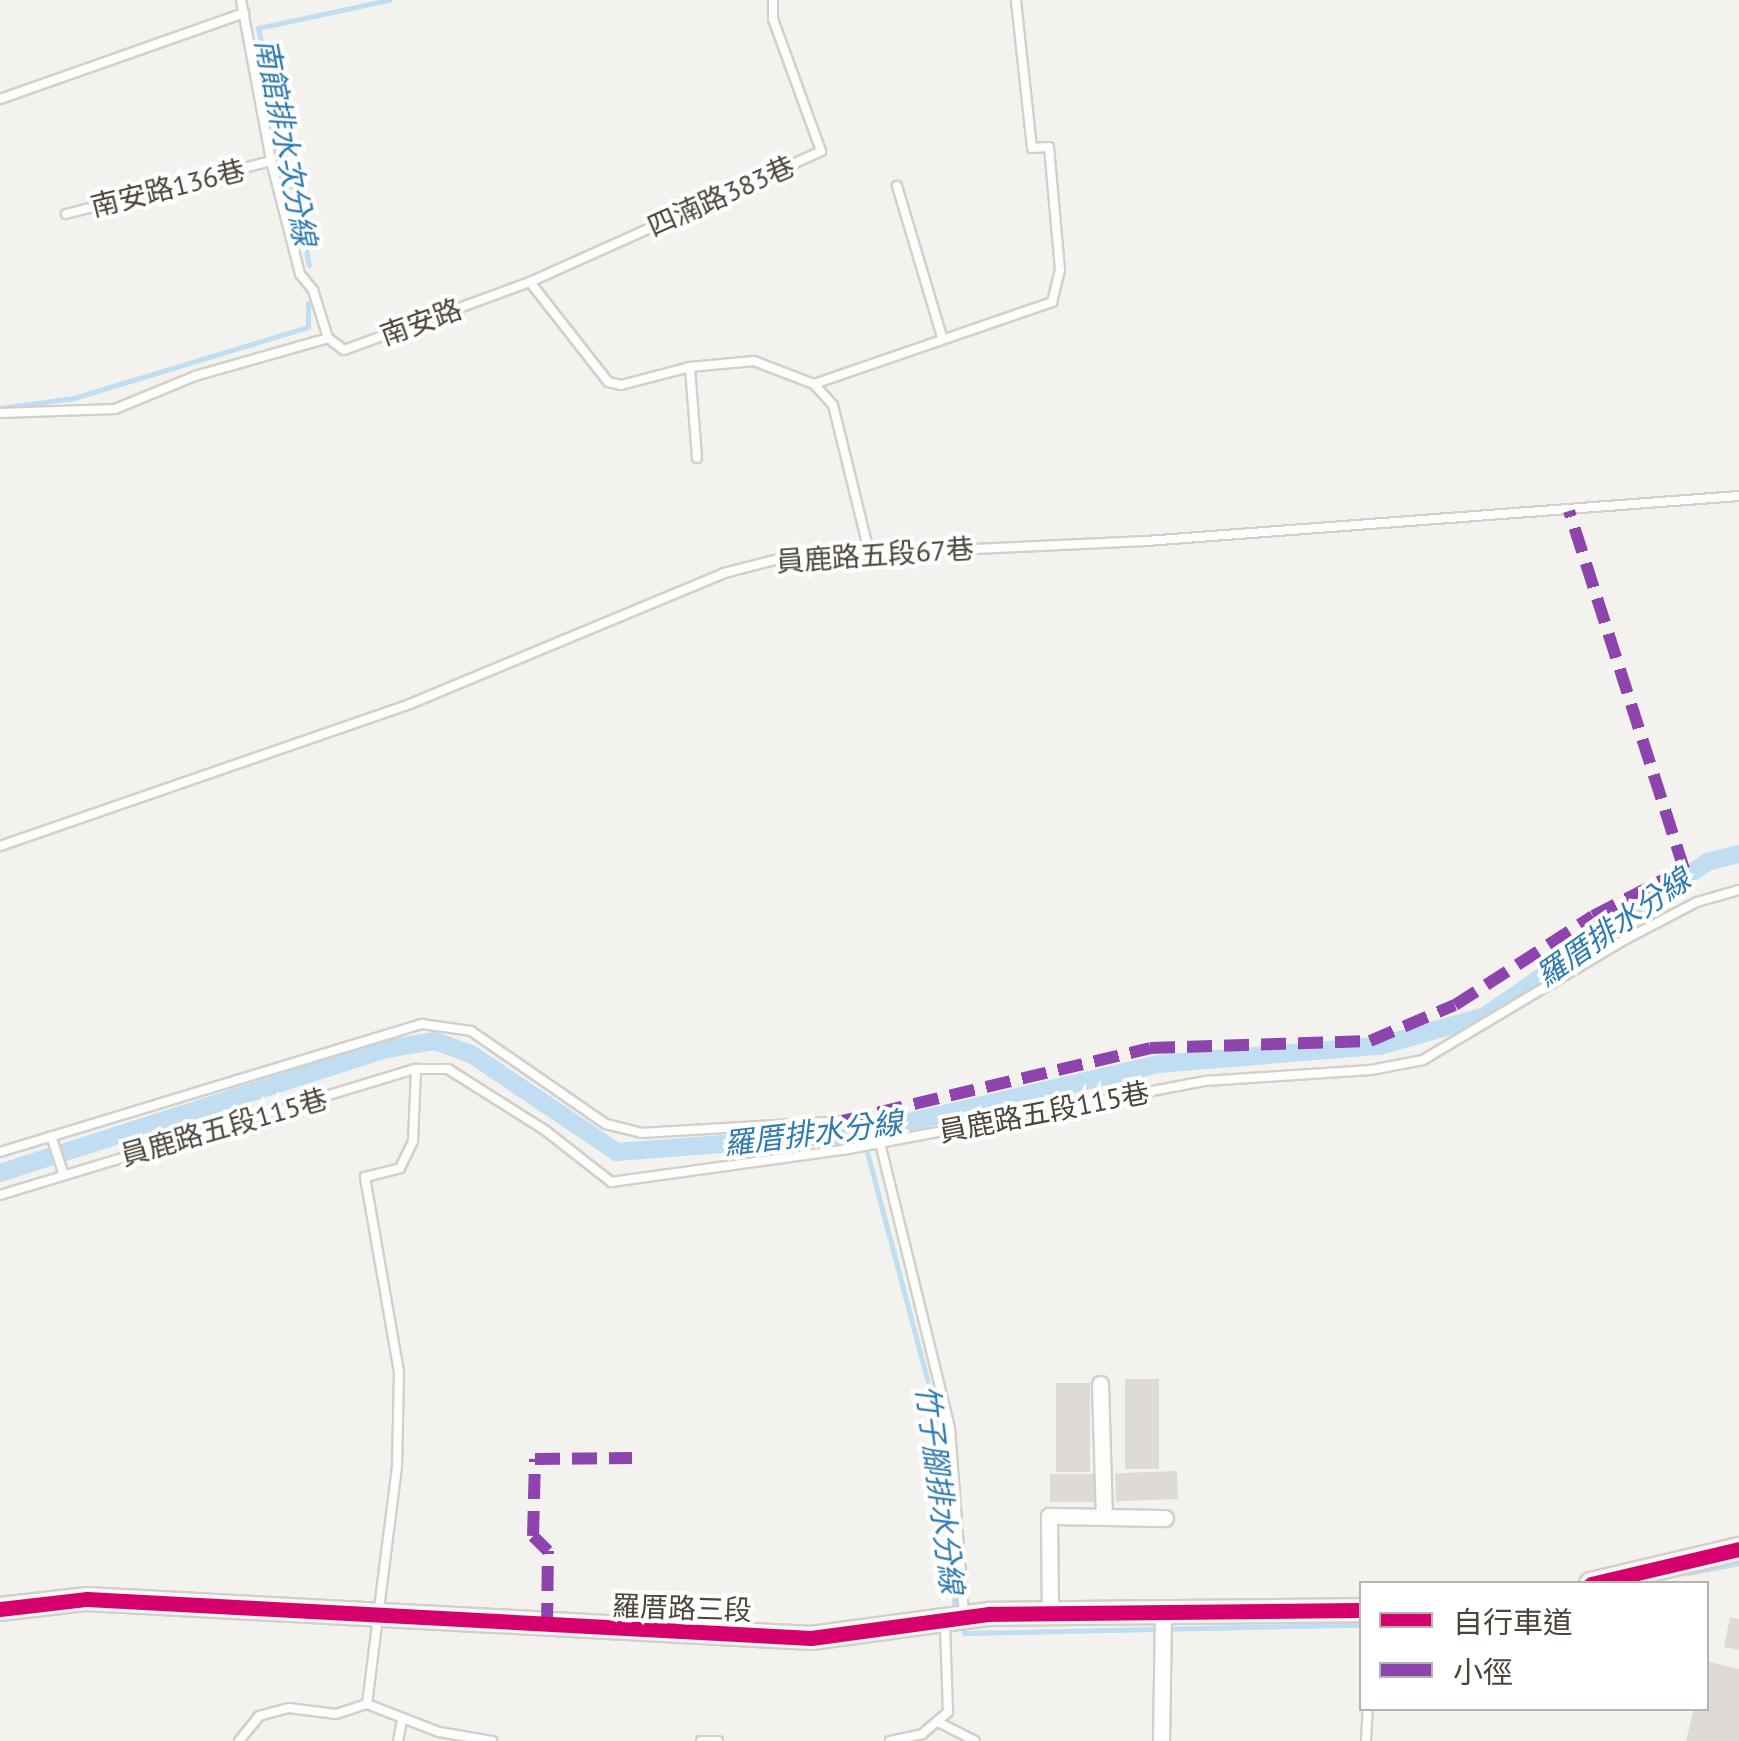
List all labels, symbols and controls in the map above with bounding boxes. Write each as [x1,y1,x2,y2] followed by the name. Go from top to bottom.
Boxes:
[248,35,324,249] water label: 南館排水次分線
[642,149,800,243] street label: 四湳路383巷
[87,153,249,223] street label: 南安路136巷
[376,292,466,352] street label: 南安路
[775,531,975,579] street label: 員鹿路五段67巷
[1529,861,1697,993] water label: 羅厝排水分線
[936,1075,1152,1149] street label: 員鹿路五段115巷
[117,1081,331,1173] street label: 員鹿路五段115巷
[721,1104,905,1162] water label: 羅厝排水分線
[909,1383,971,1595] water label: 竹子腳排水分線
[1359,1581,1709,1711] legend
[611,1589,753,1627] street label: 羅厝路三段
[1453,1602,1573,1641] text: 自行車道
[1453,1652,1513,1691] text: 小徑

